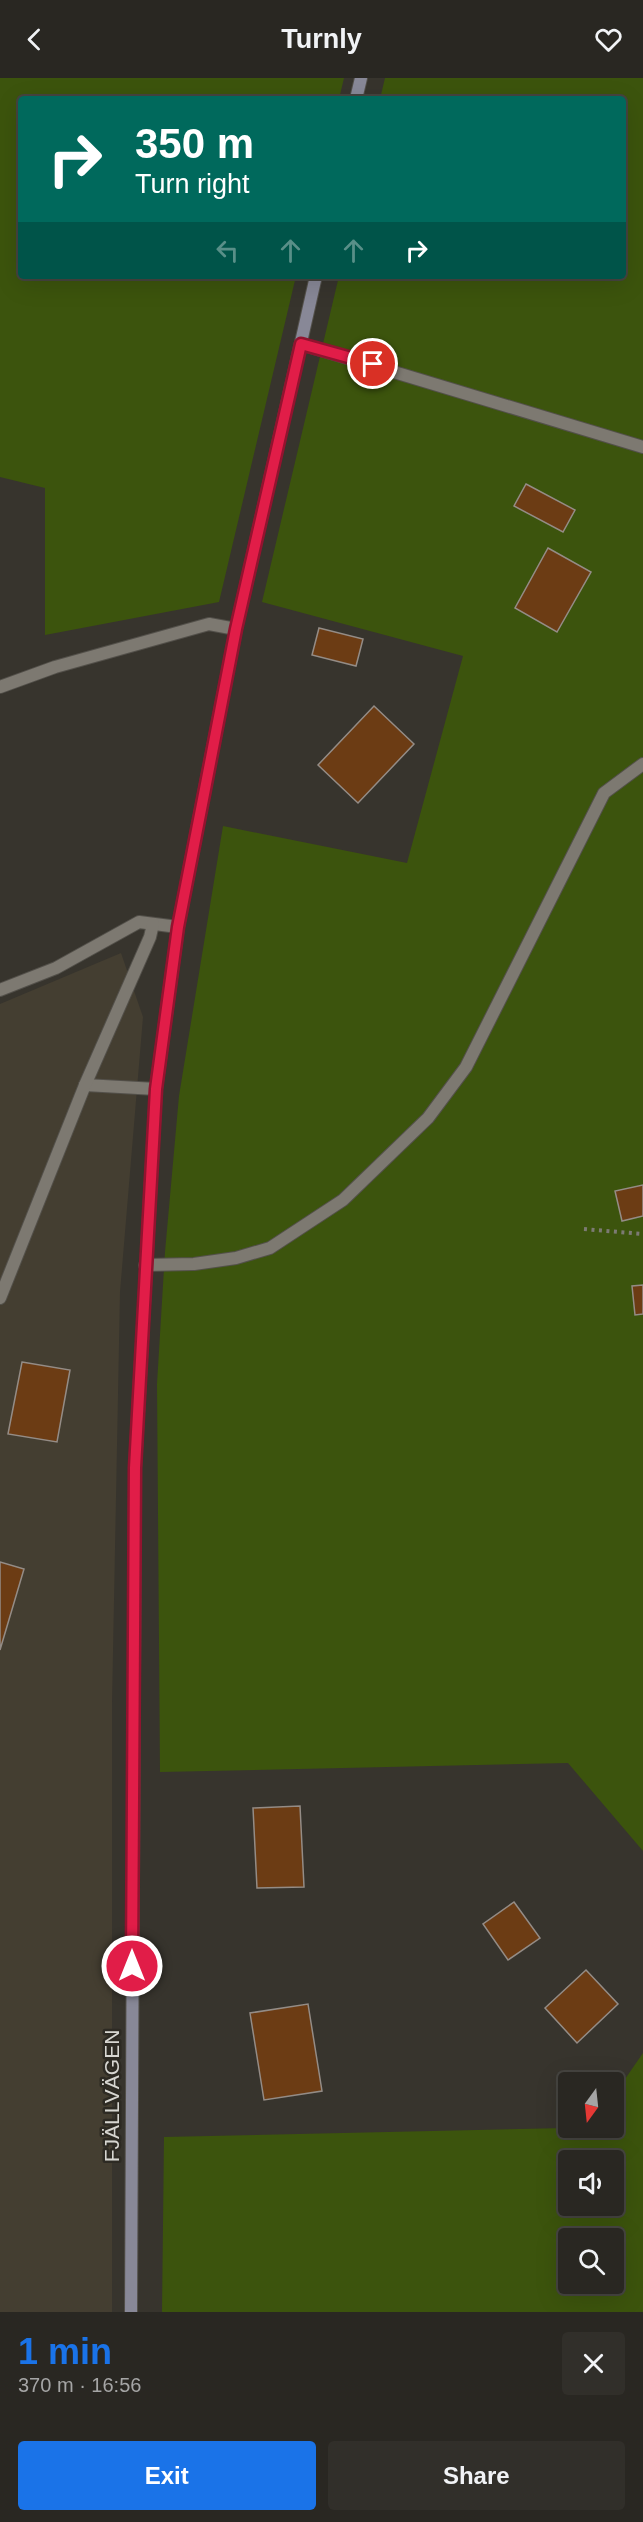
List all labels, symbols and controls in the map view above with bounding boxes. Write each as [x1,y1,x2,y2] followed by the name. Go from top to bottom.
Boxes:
[18,23,51,56] icon: back
[592,23,625,56] icon: heart
[281,24,362,54] text: Turnly
[36,120,114,198] icon: right
[135,120,254,167] text: 350 m
[135,169,250,199] text: Turn right
[211,234,244,267] icon: left
[274,234,307,267] icon: ahead
[337,234,370,267] icon: ahead
[400,234,433,267] icon: right
[347,338,398,389] pin
[356,347,389,380] icon: arrive
[100,1934,164,1998] position arrow
[100,2030,123,2162] street label: FJÄLLVÄGEN
[558,2072,624,2138] north arrow
[558,2072,624,2294] map controls
[558,2150,624,2216] button: sound
[558,2228,624,2294] button: search
[18,2331,112,2372] text: 1 min
[562,2332,625,2395] button: close
[18,2374,141,2396] text: 370 m · 16:56
[18,2441,316,2510] button: Exit
[328,2441,625,2510] button: Share

